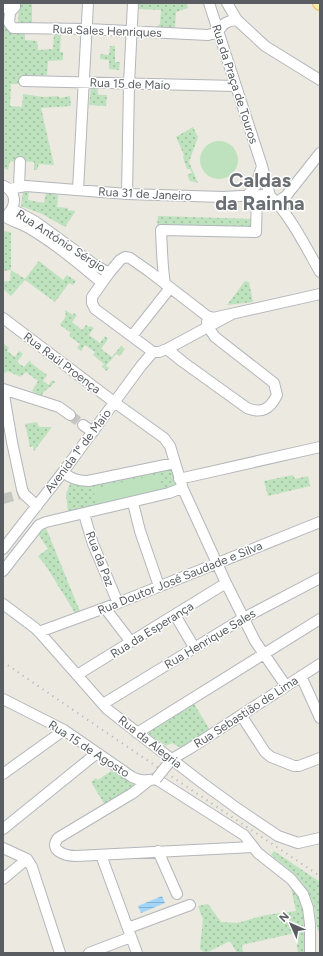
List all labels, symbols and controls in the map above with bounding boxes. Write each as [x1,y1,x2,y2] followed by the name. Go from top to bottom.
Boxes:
[52,22,162,40] street label: Rua Sales Henriques
[209,23,261,146] street label: Rua da Praça de Touros
[89,76,171,92] street label: Rua 15 de Maio
[215,168,305,215] district label: Caldas da Rainha
[98,185,192,203] street label: Rua 31 de Janeiro
[14,207,108,275] street label: Rua António Sérgio
[21,329,103,397] street label: Rua Raúl Proença
[42,406,114,496] street label: Avenida 1º de Maio
[83,529,117,589] street label: Rua da Paz
[96,538,264,618] street label: Rua Doutor José Saudade e Silva
[108,599,196,661] street label: Rua da Esperança
[162,606,258,672] street label: Rua Henrique Sales
[191,673,301,751] street label: Rua Sebastião de Lima
[115,713,185,771] street label: Rua da Alegria
[46,718,132,780] street label: Rua 15 de Agosto
[271,904,311,944] north arrow
[277,910,292,925] text: N

